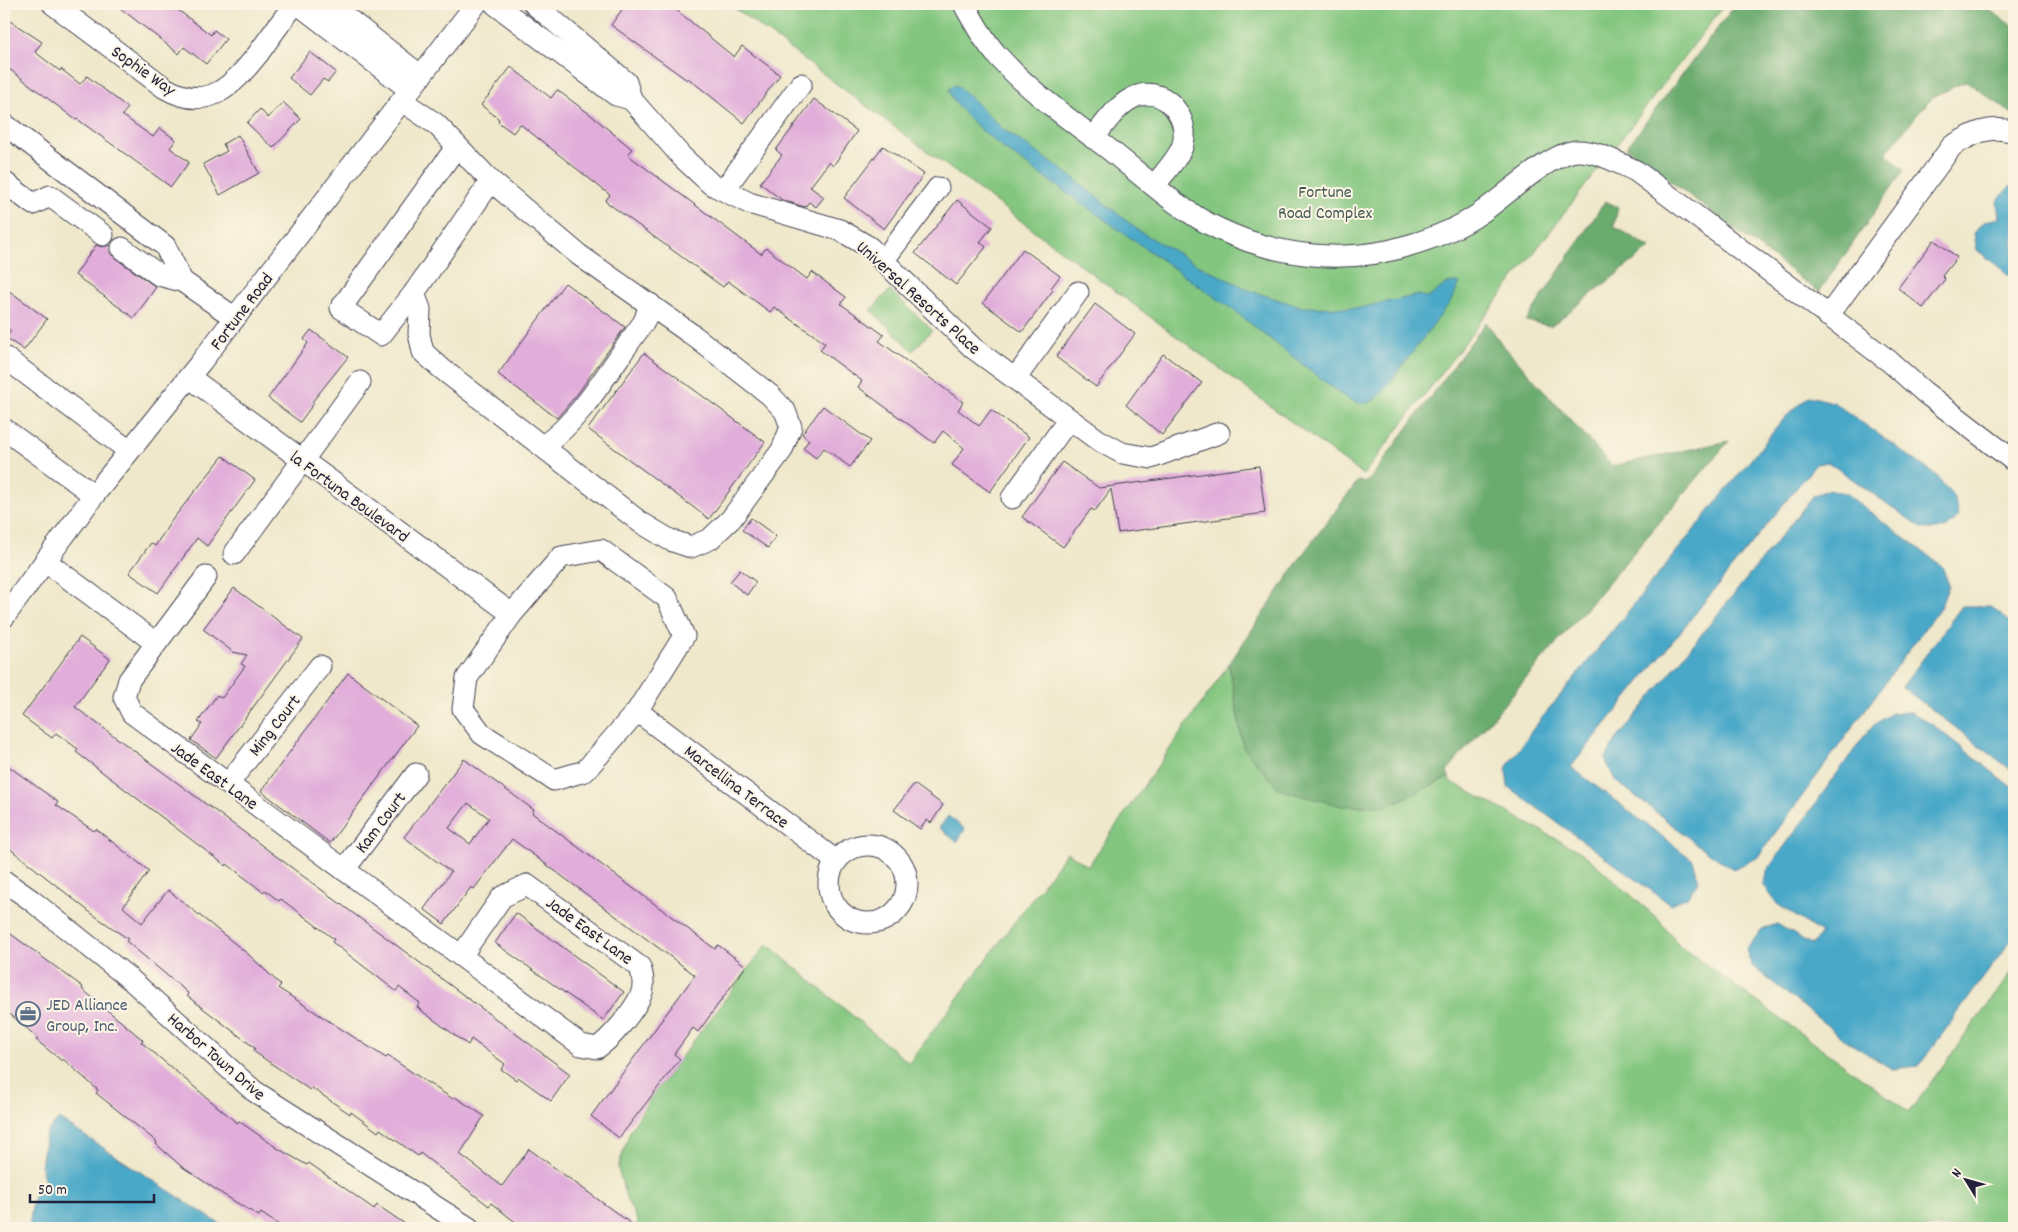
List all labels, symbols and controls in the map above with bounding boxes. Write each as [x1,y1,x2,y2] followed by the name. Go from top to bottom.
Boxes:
[105,41,181,104] street label: Sophie Way
[1278,181,1372,227] park label: Fortune Road Complex
[849,236,985,362] street label: Universal Resorts Place
[206,269,280,356] street label: Fortune Road
[284,446,413,550] street label: la Fortuna Boulevard
[244,690,308,763] street label: Ming Court
[165,737,262,817] street label: Jade East Lane
[678,740,793,836] street label: Marcellina Terrace
[351,787,414,859] street label: Kam Court
[540,892,637,972] street label: Jade East Lane
[46,994,128,1040] place label: JED Alliance Group, Inc.
[15,1001,41,1027] office icon: JED Alliance Group, Inc.
[161,1008,270,1108] street label: Harbor Town Drive
[1940,1154,1990,1204] north arrow
[1947,1165,1967,1182] text: N
[30,1172,154,1204] scale bar
[38,1180,67,1202] text: 50 m

